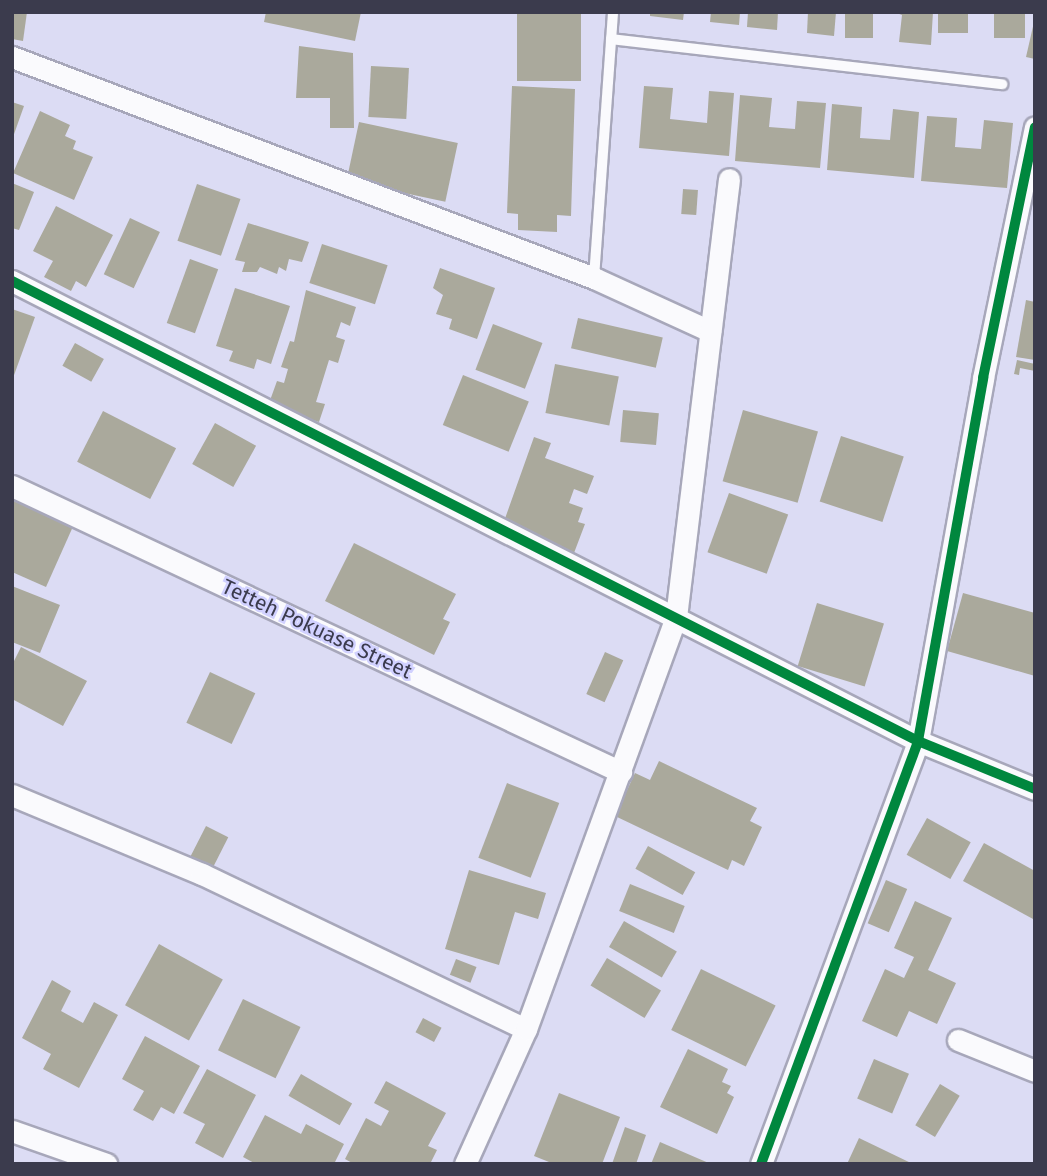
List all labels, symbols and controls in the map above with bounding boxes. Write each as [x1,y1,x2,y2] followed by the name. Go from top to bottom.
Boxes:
[218,574,416,684] street label: Tetteh Pokuase Street

